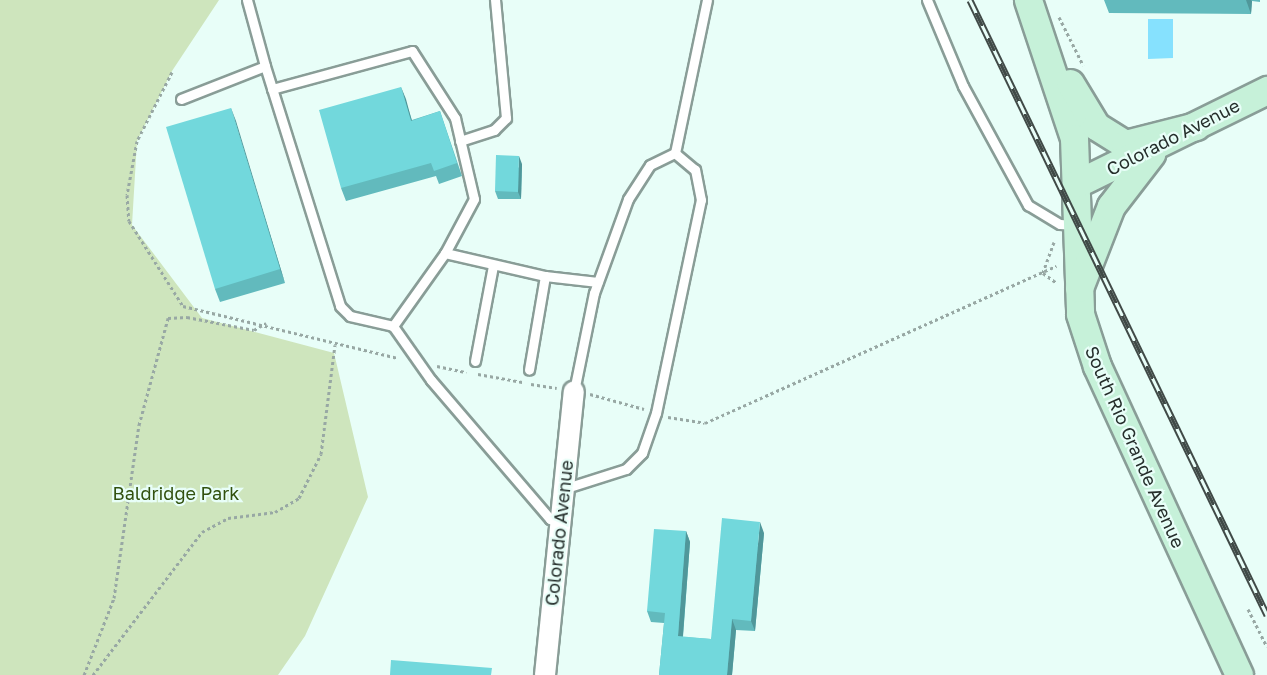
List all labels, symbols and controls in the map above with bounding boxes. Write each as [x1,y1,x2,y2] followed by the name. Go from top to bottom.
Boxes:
[1103,94,1243,180] street label: Colorado Avenue
[1081,343,1189,551] street label: South Rio Grande Avenue
[541,459,577,607] street label: Colorado Avenue
[113,482,239,504] park label: Baldridge Park

